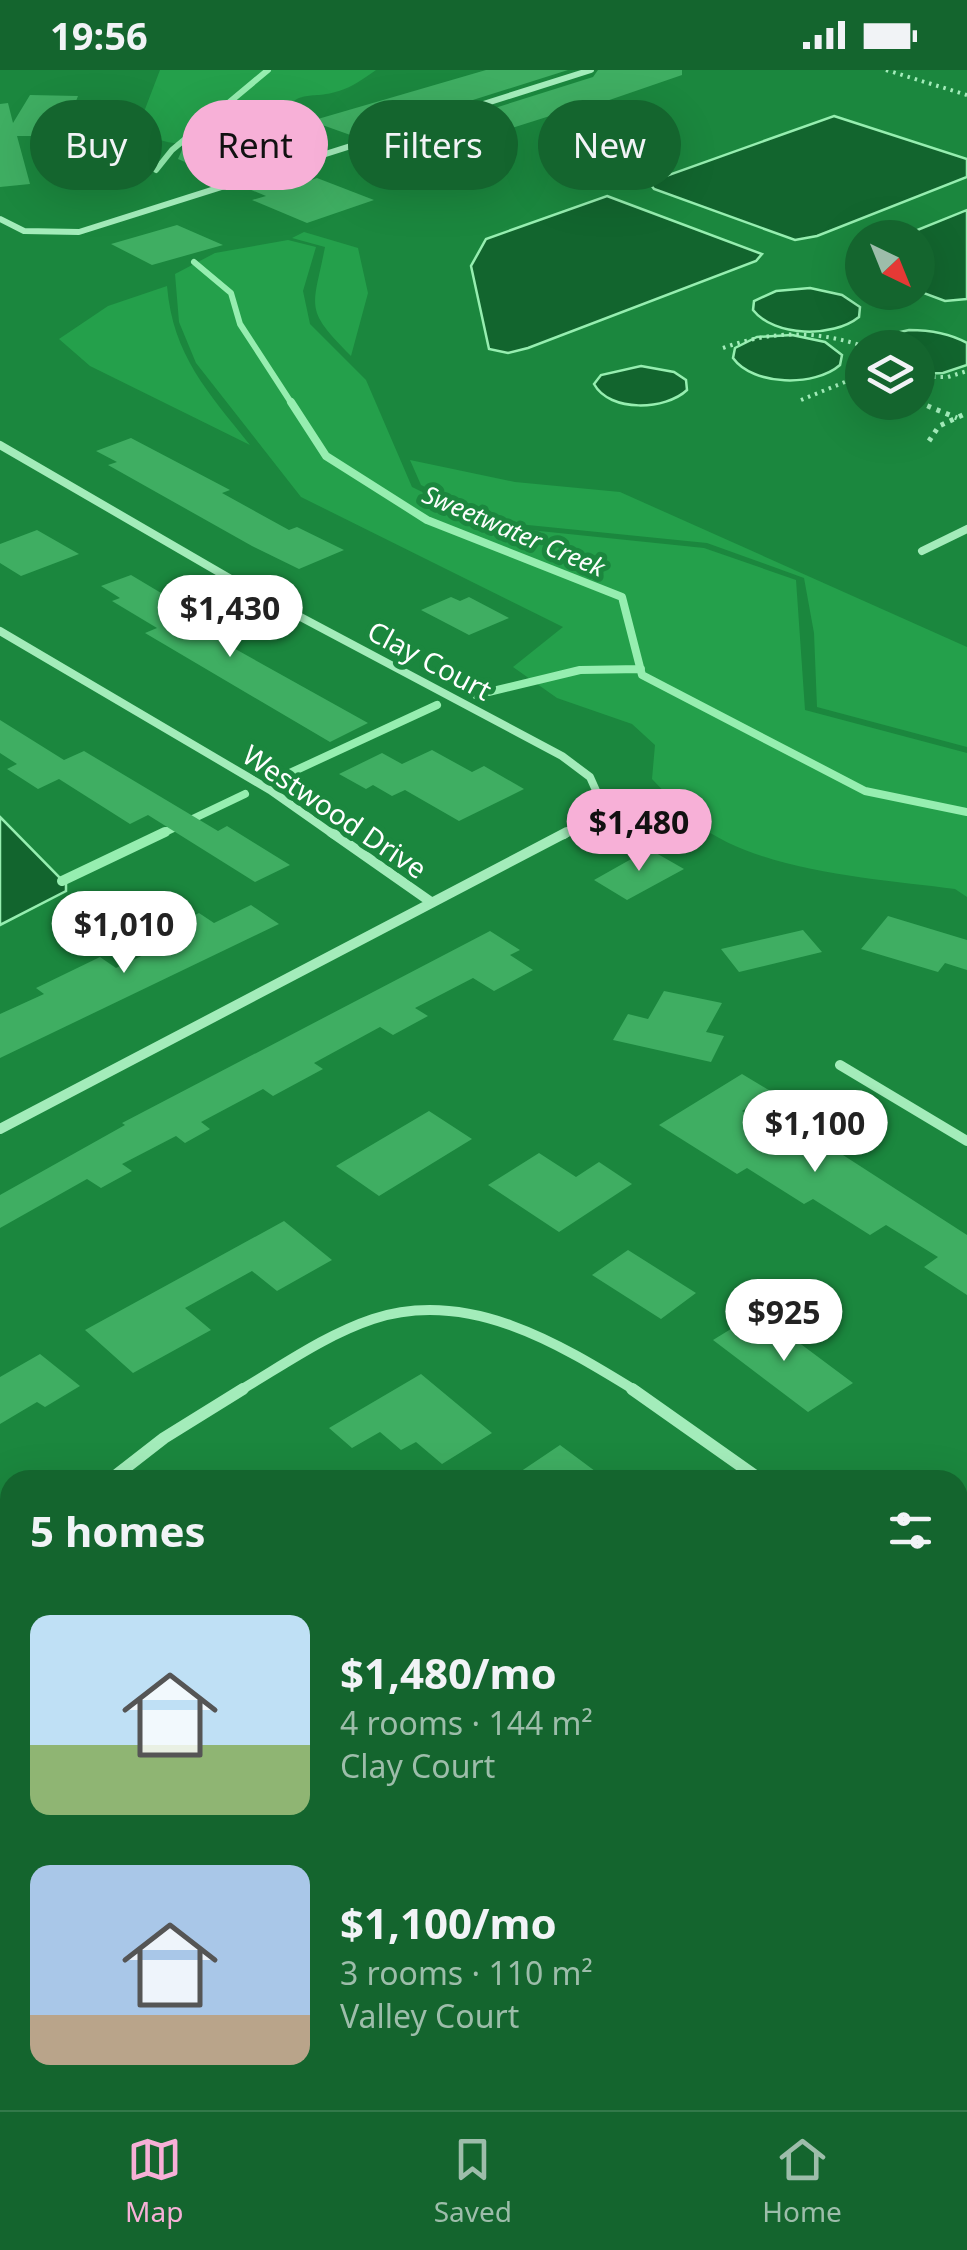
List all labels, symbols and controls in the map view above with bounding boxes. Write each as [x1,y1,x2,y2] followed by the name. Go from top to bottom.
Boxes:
[50,9,148,61] text: 19:56
[30,100,162,190] chip: Buy
[182,100,328,190] chip: Rent
[348,100,518,190] chip: Filters
[538,100,681,190] chip: New
[845,220,935,310] north arrow
[845,220,935,420] map controls
[845,330,935,420] button: layers
[418,476,612,584] water label: Sweetwater Creek
[149,575,311,660] pin: $1,430
[180,586,280,629] text: $1,430
[361,611,499,709] street label: Clay Court
[235,735,435,887] street label: Westwood Drive
[558,789,720,874] pin: $1,480
[589,800,689,843] text: $1,480
[43,891,205,976] pin: $1,010
[74,902,174,945] text: $1,010
[734,1090,896,1175] pin: $1,100
[765,1101,865,1144] text: $1,100
[725,1279,843,1364] pin: $925
[747,1290,821,1333] text: $925
[30,1502,206,1559] text: 5 homes
[883,1503,938,1558] icon: filters
[340,1644,557,1701] text: $1,480/mo
[110,1655,230,1775] icon: home
[340,1701,593,1744] text: 4 rooms · 144 m²
[340,1744,495,1787] text: Clay Court
[340,1894,557,1951] text: $1,100/mo
[110,1905,230,2025] icon: home
[340,1951,593,1994] text: 3 rooms · 110 m²
[340,1994,519,2037] text: Valley Court
[125,2132,183,2230] tab: Map
[434,2132,512,2230] tab: Saved
[762,2132,842,2230] tab: Home

